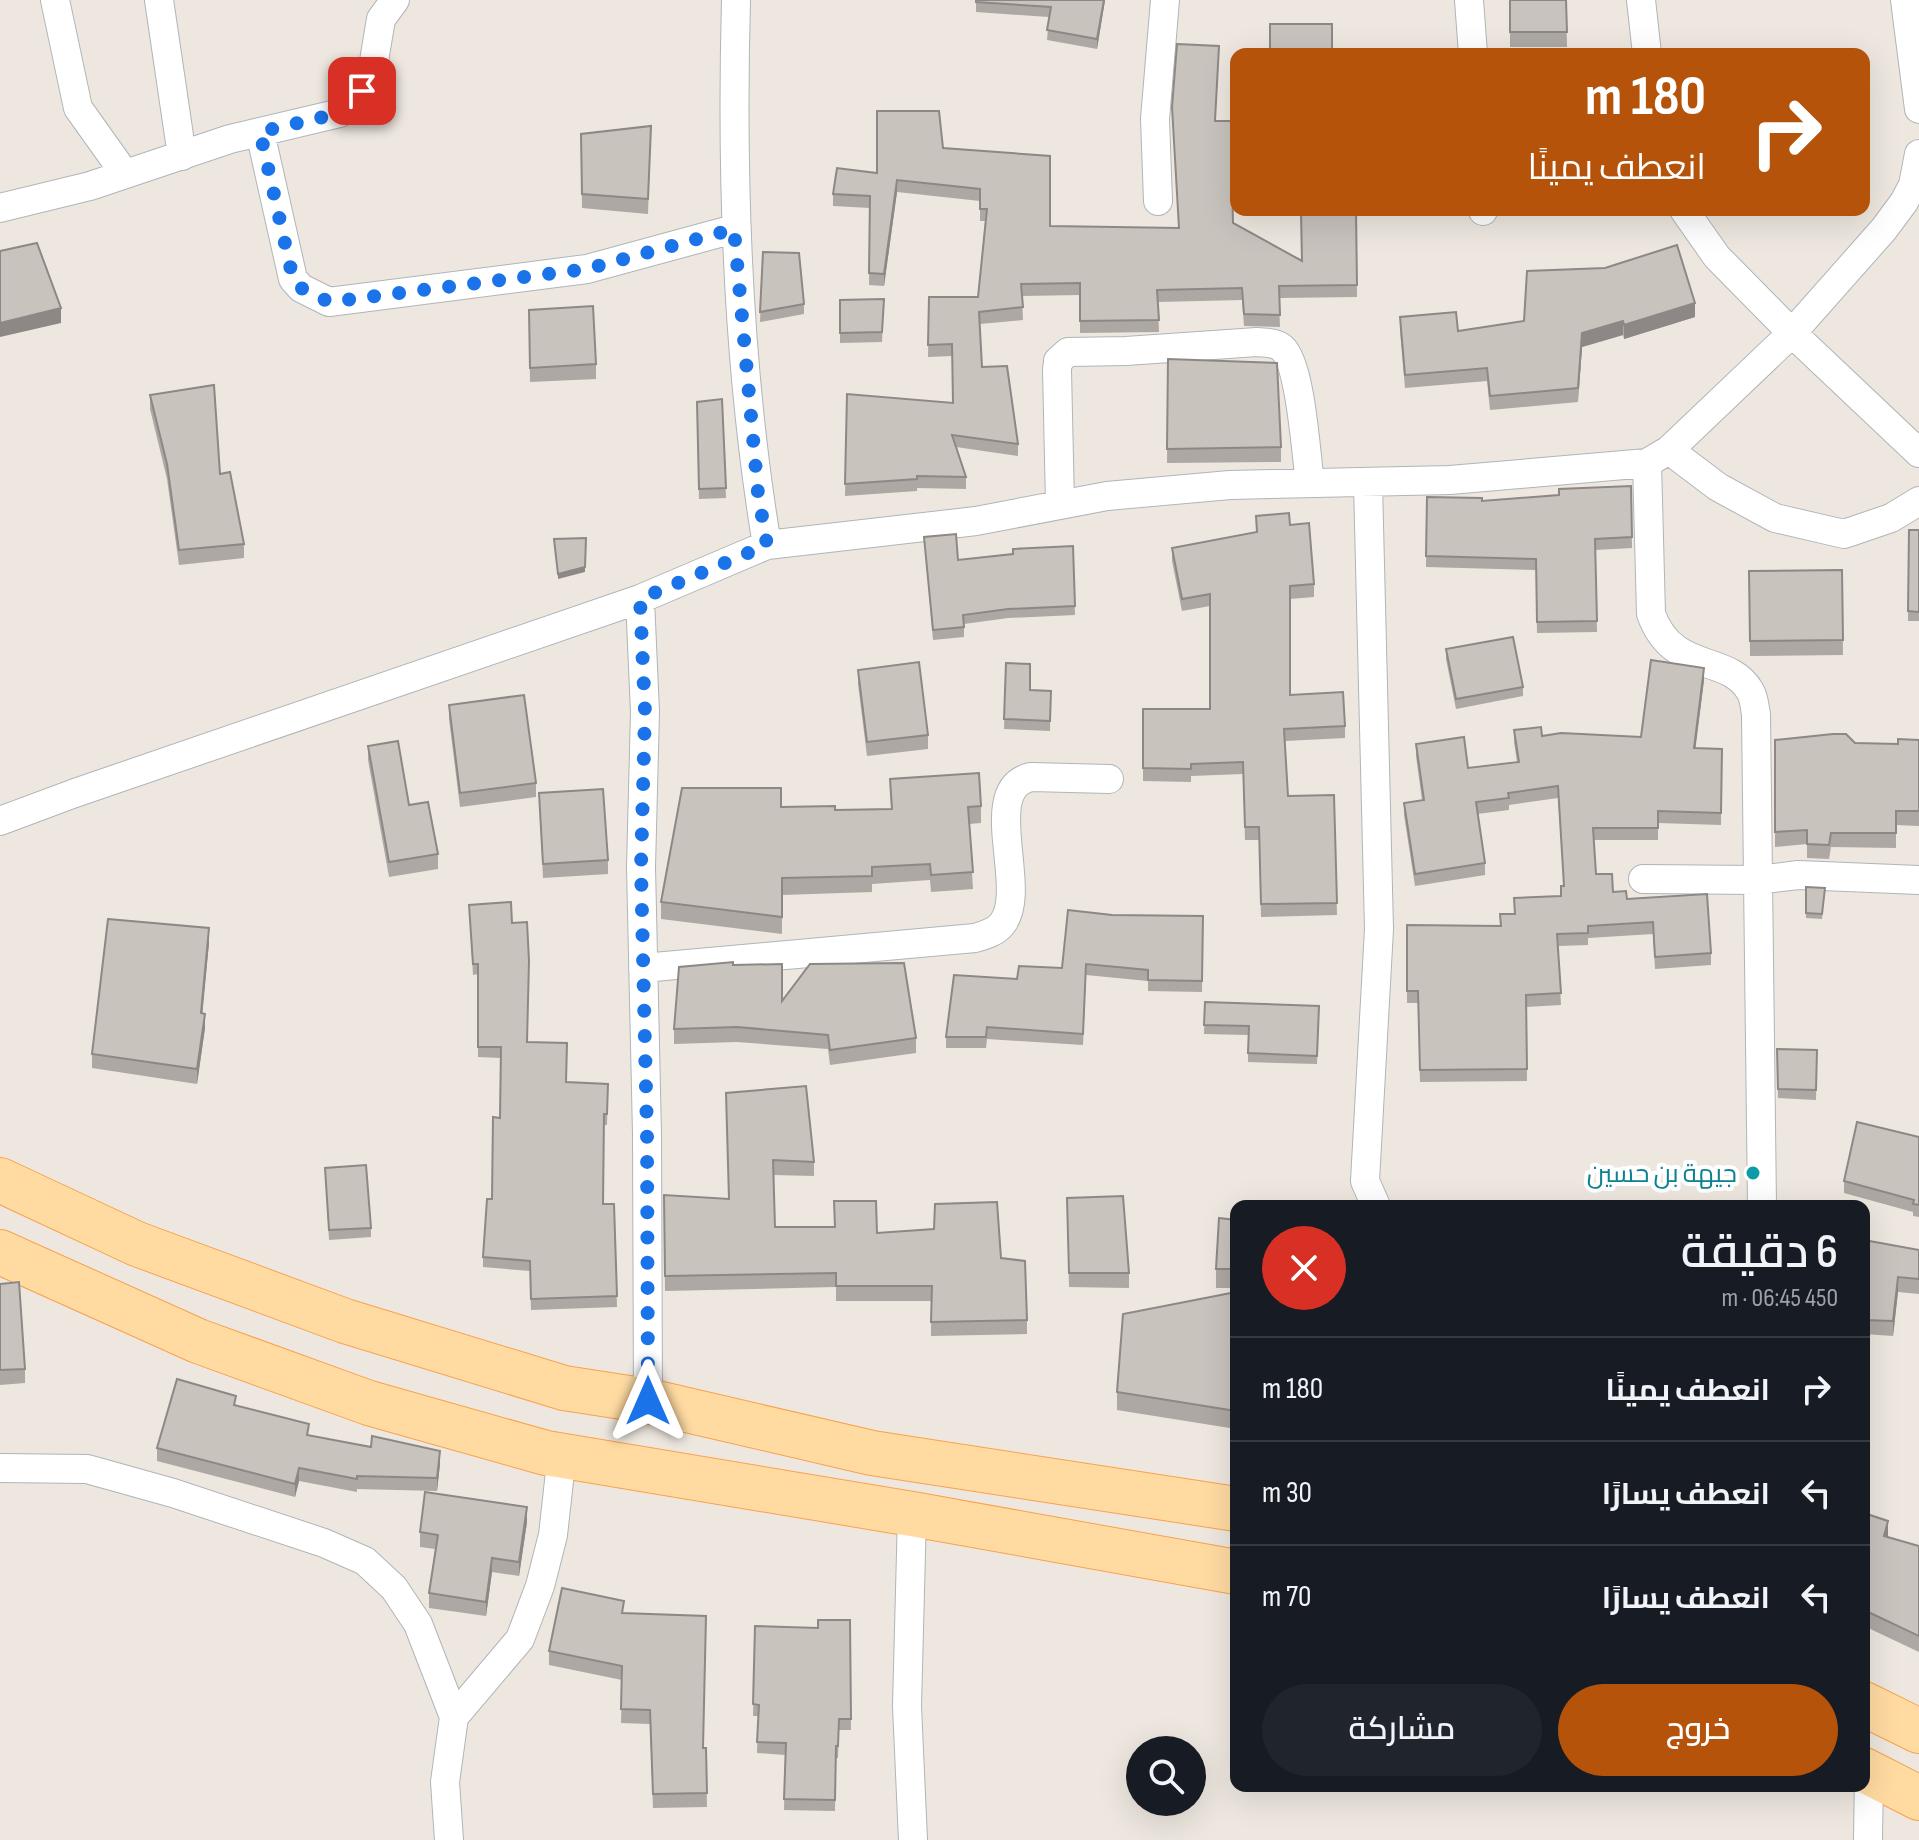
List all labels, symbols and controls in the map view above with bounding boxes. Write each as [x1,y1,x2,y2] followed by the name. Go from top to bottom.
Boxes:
[328,57,396,125] pin
[1585,64,1706,131] text: 180 m
[340,69,384,113] icon: arrive
[1734,80,1838,184] icon: right
[1527,147,1706,190] text: انعطف يمينًا
[1587,1159,1737,1190] place label: جيهة بن حسين
[1744,1164,1762,1182] marker: جيهة بن حسين
[1681,1224,1838,1281] text: 6 دقيقة
[1262,1226,1346,1310] button: close
[1721,1283,1838,1314] text: 450 m · 06:45
[606,1359,690,1443] position arrow
[1794,1367,1838,1411] icon: right
[1262,1371,1323,1407] text: 180 m
[1605,1373,1770,1409] text: انعطف يمينًا
[1794,1471,1838,1515] icon: left
[1262,1475,1312,1511] text: 30 m
[1602,1477,1770,1513] text: انعطف يسارًا
[1794,1575,1838,1619] icon: left
[1262,1579,1311,1615] text: 70 m
[1602,1581,1770,1617] text: انعطف يسارًا
[1262,1684,1542,1776] button: مشاركة
[1558,1684,1838,1776] button: خروج
[1126,1736,1206,1816] map controls
[1126,1736,1206,1816] button: search

